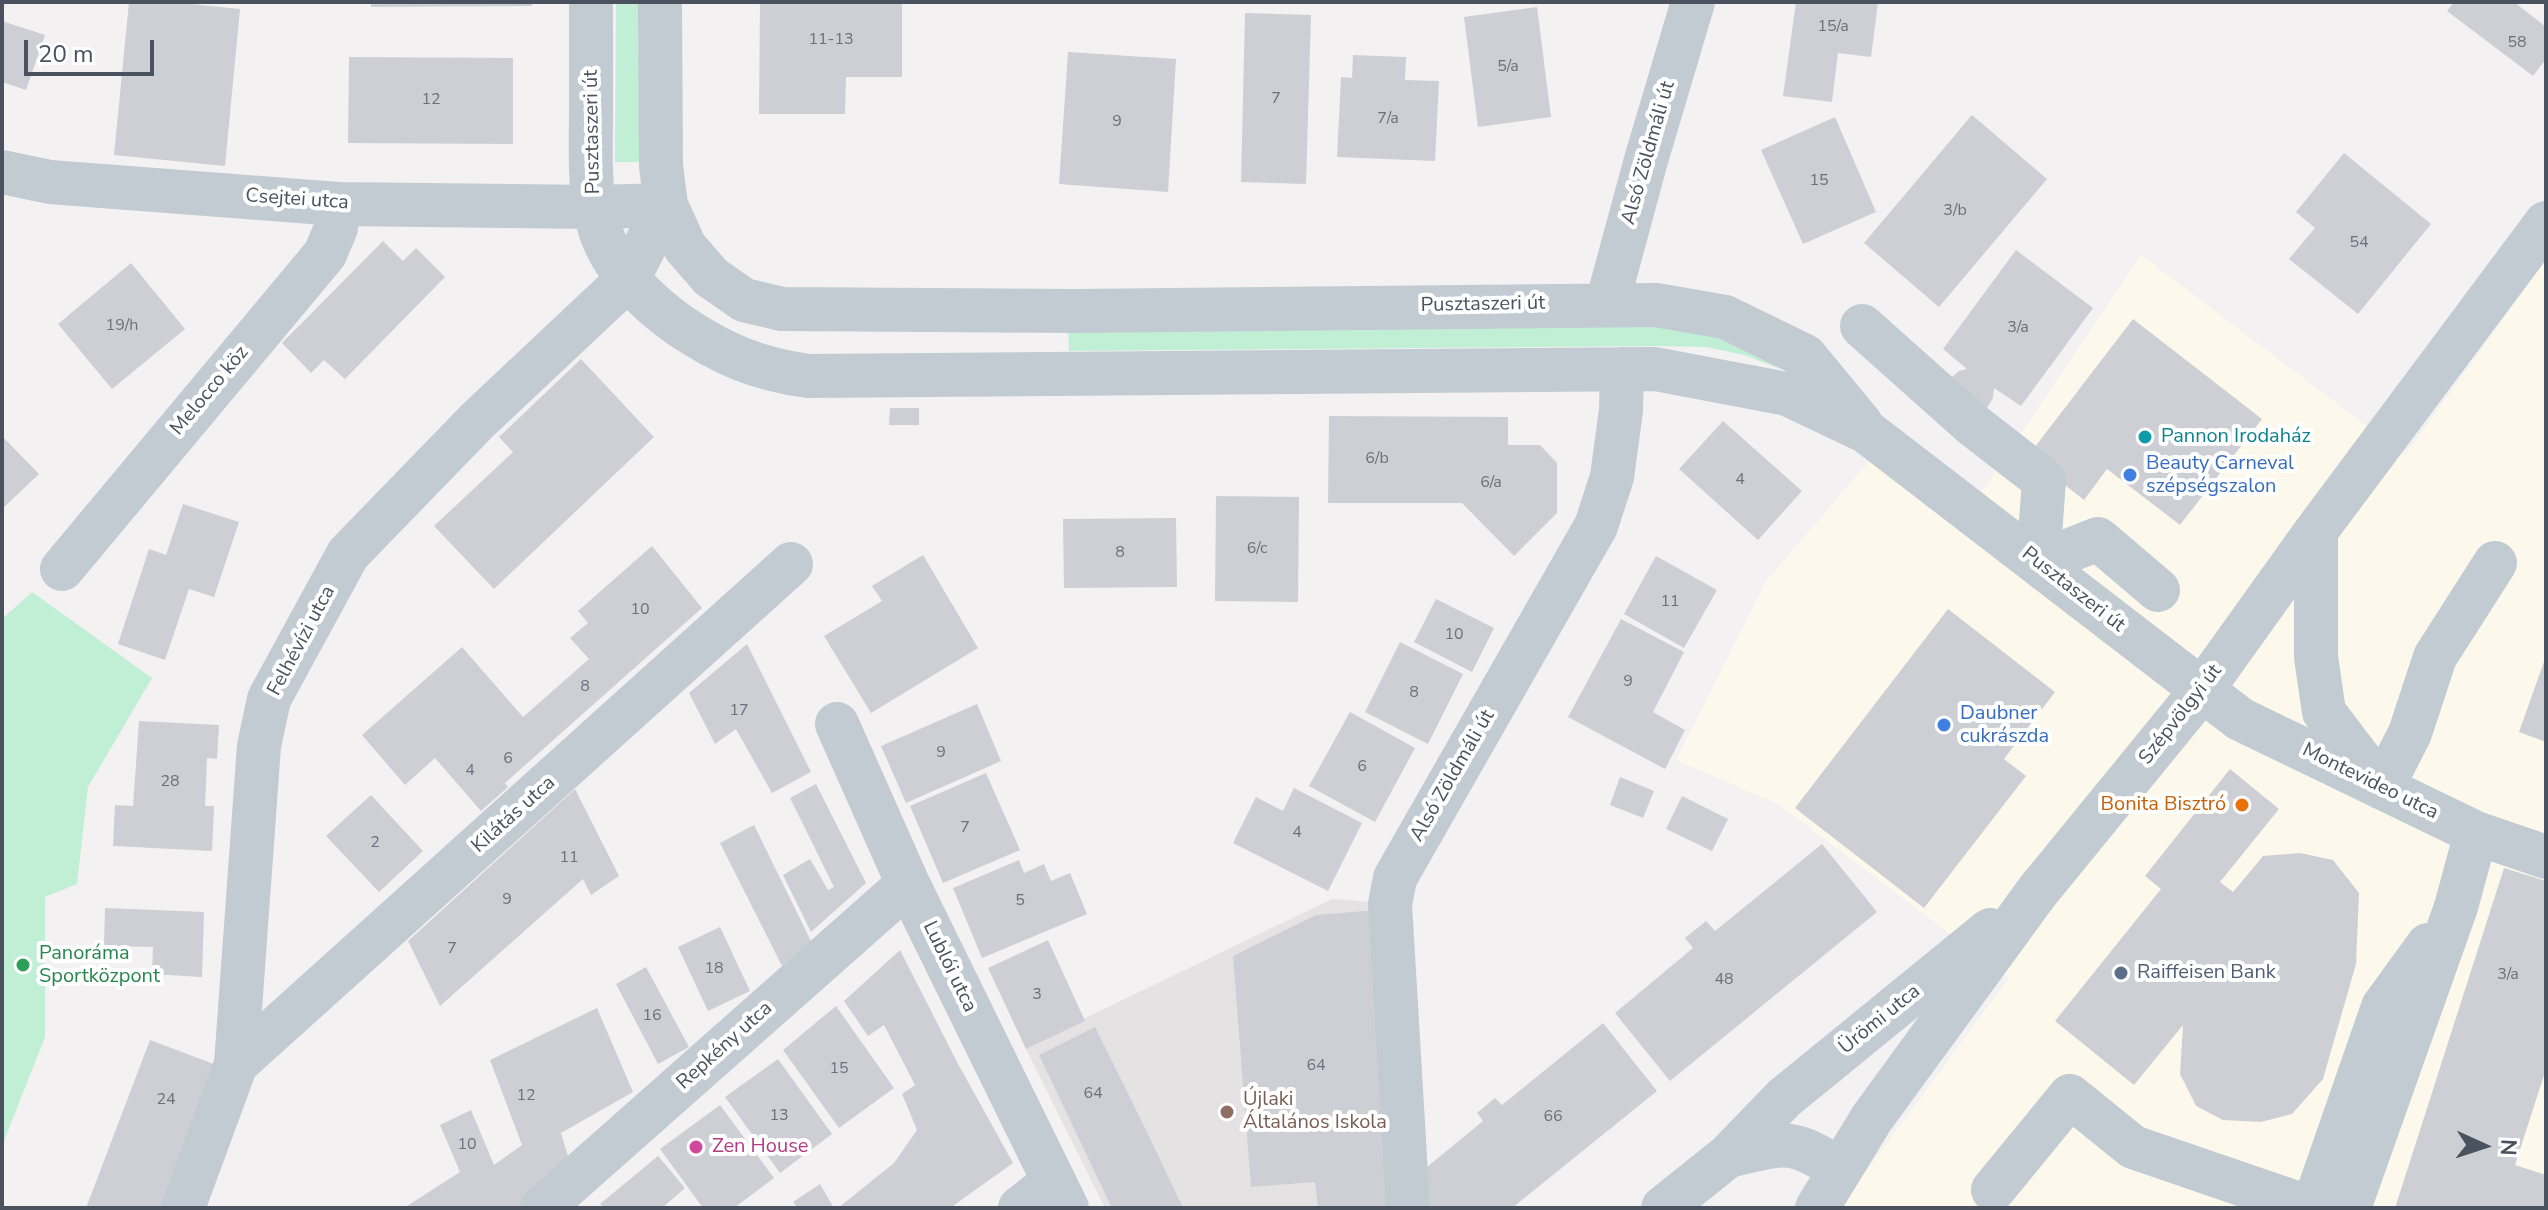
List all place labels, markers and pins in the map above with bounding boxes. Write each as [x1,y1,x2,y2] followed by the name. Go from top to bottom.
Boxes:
[2161,425,2311,449] place label: Pannon Irodaház
[2136,428,2154,446] marker: Pannon Irodaház
[2146,452,2294,499] place label: Beauty Carneval szépségszalon
[2121,466,2139,484] marker: Beauty Carneval szépségszalon
[1960,702,2049,749] place label: Daubner cukrászda
[1935,716,1953,734] marker: Daubner cukrászda
[2101,793,2226,817] place label: Bonita Bisztró
[2233,796,2251,814] marker: Bonita Bisztró
[39,942,160,989] place label: Panoráma Sportközpont
[14,956,32,974] marker: Panoráma Sportközpont
[2137,961,2276,985] place label: Raiffeisen Bank
[2112,964,2130,982] marker: Raiffeisen Bank
[1243,1088,1387,1135] place label: Újlaki Általános Iskola
[1218,1103,1236,1121] marker: Újlaki Általános Iskola
[712,1135,808,1159] place label: Zen House
[687,1138,705,1156] marker: Zen House

